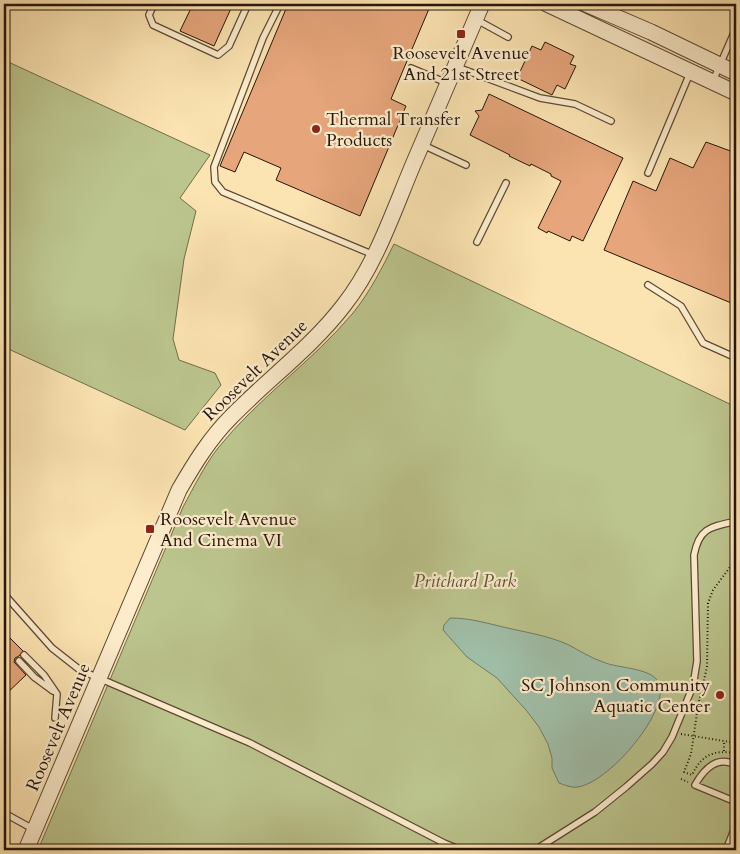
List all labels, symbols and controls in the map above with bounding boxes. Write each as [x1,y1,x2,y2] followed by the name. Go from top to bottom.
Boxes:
[455,28,467,40] marker: Roosevelt Avenue And 21st Street
[393,41,529,87] place label: Roosevelt Avenue And 21st Street
[326,107,461,153] place label: Thermal Transfer Products
[310,123,322,135] marker: Thermal Transfer Products
[197,314,313,427] street label: Roosevelt Avenue
[160,507,297,553] place label: Roosevelt Avenue And Cinema VI
[144,523,156,535] marker: Roosevelt Avenue And Cinema VI
[414,569,516,594] park label: Pritchard Park
[20,659,97,795] street label: Roosevelt Avenue
[521,673,710,719] place label: SC Johnson Community Aquatic Center
[714,689,726,701] marker: SC Johnson Community Aquatic Center

